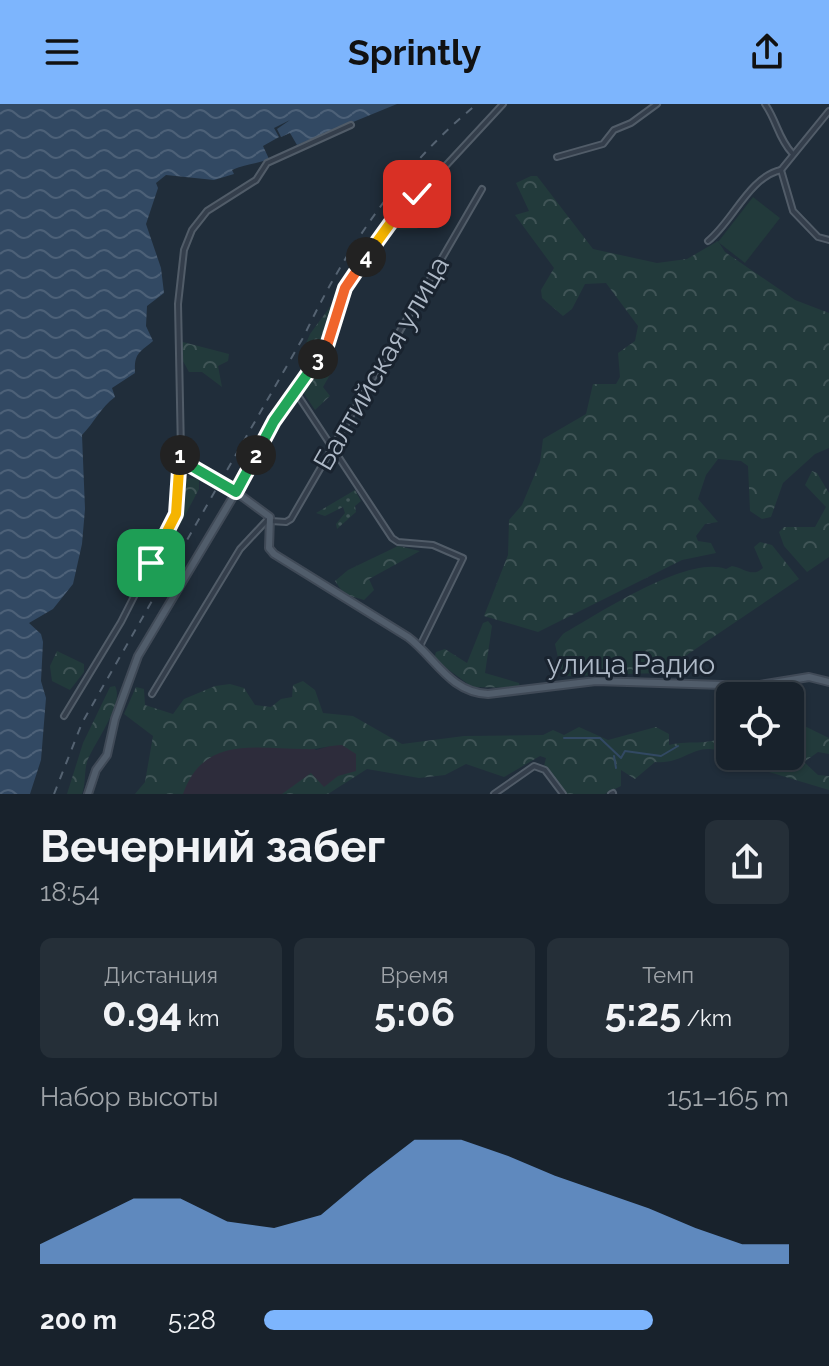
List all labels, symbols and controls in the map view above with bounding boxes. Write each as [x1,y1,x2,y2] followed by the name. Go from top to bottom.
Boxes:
[40,30,84,74] icon: menu
[745,30,789,74] icon: share
[348,31,481,73] text: Sprintly
[383,160,451,228] pin
[395,172,439,216] icon: check
[346,237,386,277] pin: 4
[360,244,372,270] text: 4
[307,251,456,476] street label: Балтийская улица
[298,339,338,379] pin: 3
[312,346,324,372] text: 3
[160,435,200,475] pin: 1
[236,435,276,475] pin: 2
[175,442,185,468] text: 1
[250,442,262,468] text: 2
[117,529,185,597] pin
[129,541,173,585] icon: arrive
[547,648,715,681] street label: улица Радио
[716,682,804,770] map controls
[716,682,804,770] button: locate
[705,820,789,904] button: share
[40,821,385,872] text: Вечерний забег
[40,877,100,907] text: 18:54
[104,962,218,988] text: Дистанция
[381,962,448,988] text: Время
[642,962,694,988] text: Темп
[102,988,182,1035] text: 0.94
[374,988,455,1035] text: 5:06
[604,988,681,1035] text: 5:25
[182,1005,220,1031] text: km
[681,1005,732,1031] text: /km
[40,1082,218,1112] text: Набор высоты
[667,1082,789,1112] text: 151–165 m
[40,1305,117,1335] text: 200 m
[168,1305,216,1335] text: 5:28

